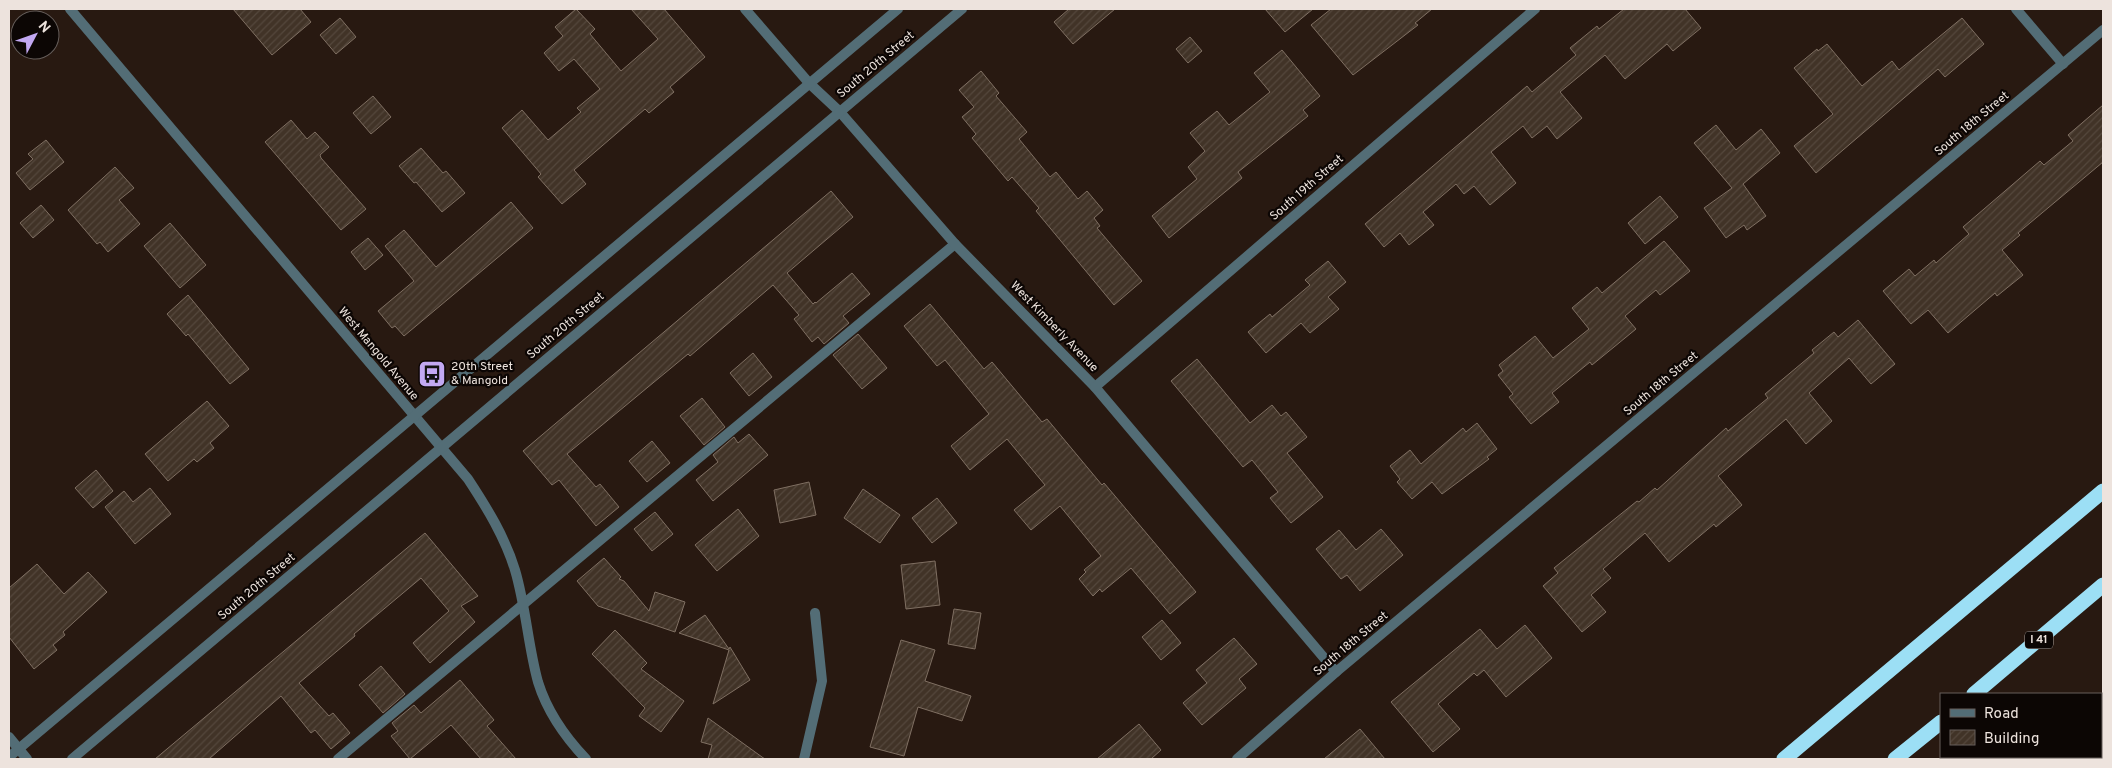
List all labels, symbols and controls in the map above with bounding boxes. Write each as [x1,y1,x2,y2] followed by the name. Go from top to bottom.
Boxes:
[10,10,60,60] north arrow
[34,18,53,37] text: N
[834,28,918,102] street label: South 20th Street
[1931,88,2013,160] street label: South 18th Street
[1267,152,1347,224] street label: South 19th Street
[1006,278,1102,376] street label: West Kimberly Avenue
[524,289,608,363] street label: South 20th Street
[334,304,422,404] street label: West Mangold Avenue
[1620,348,1702,420] street label: South 18th Street
[417,359,447,389] bus stop icon: 20th Street & Mangold
[451,359,513,389] place label: 20th Street & Mangold
[215,550,299,624] street label: South 20th Street
[1310,608,1392,680] street label: South 18th Street
[2025,632,2053,648] road number: I 41
[1940,693,2102,758] legend
[1984,705,2019,724] text: Road
[1984,730,2039,749] text: Building

